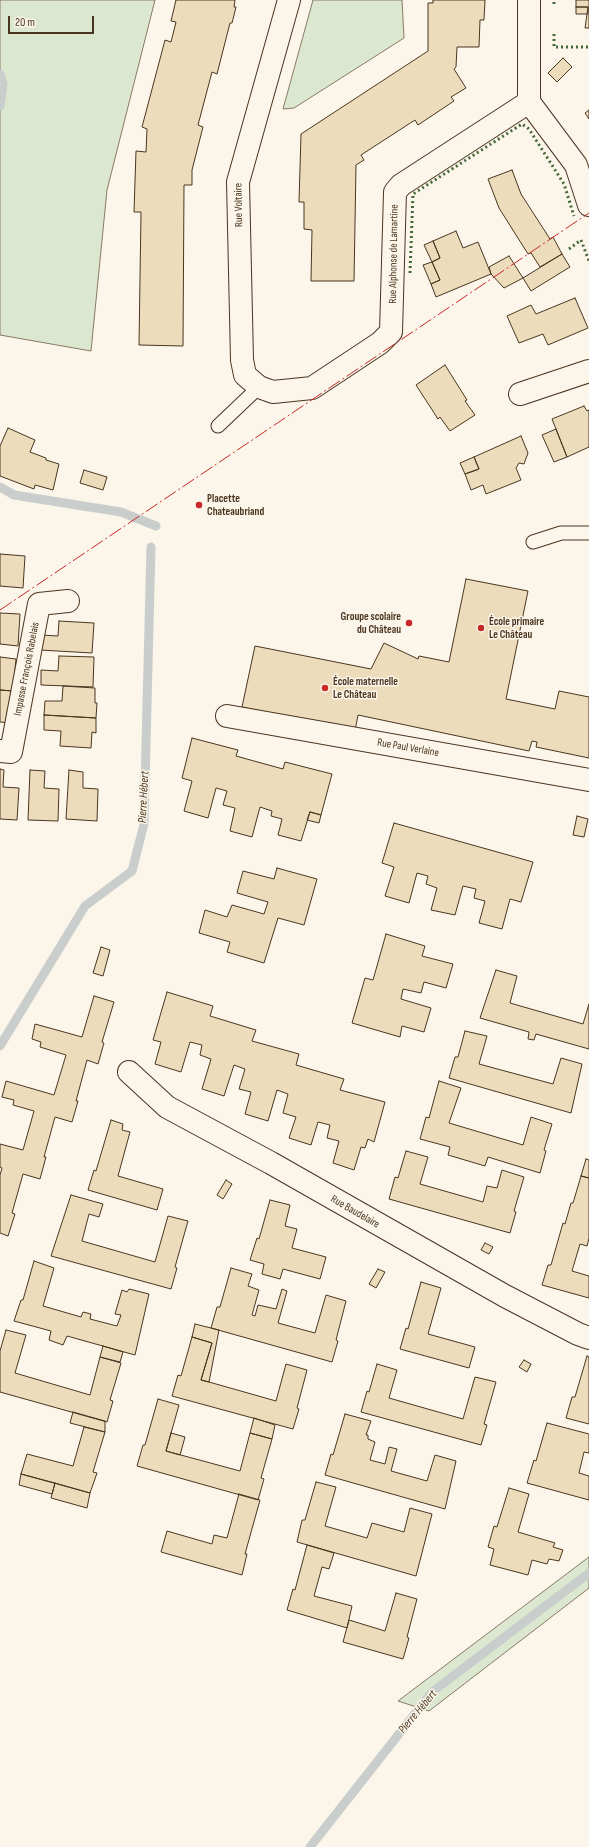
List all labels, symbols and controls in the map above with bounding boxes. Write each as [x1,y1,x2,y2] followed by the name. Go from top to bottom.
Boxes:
[10,8,96,34] scale bar
[15,15,35,30] text: 20 m
[232,183,246,227] street label: Rue Voltaire
[387,204,401,304] street label: Rue Alphonse de Lamartine
[207,492,264,518] place label: Placette Chateaubriand
[194,500,204,510] marker: Placette Chateaubriand
[341,610,401,636] place label: Groupe scolaire du Château
[489,615,544,641] place label: École primaire Le Château
[404,618,414,628] marker: Groupe scolaire du Château
[11,621,43,717] street label: Impasse François Rabelais
[476,623,486,633] marker: École primaire Le Château
[333,675,398,701] place label: École maternelle Le Château
[320,683,330,693] marker: École maternelle Le Château
[376,736,440,760] street label: Rue Paul Verlaine
[135,771,153,823] water label: Pierre Hébert
[328,1193,382,1231] street label: Rue Baudelaire
[396,1687,440,1737] water label: Pierre Hébert

